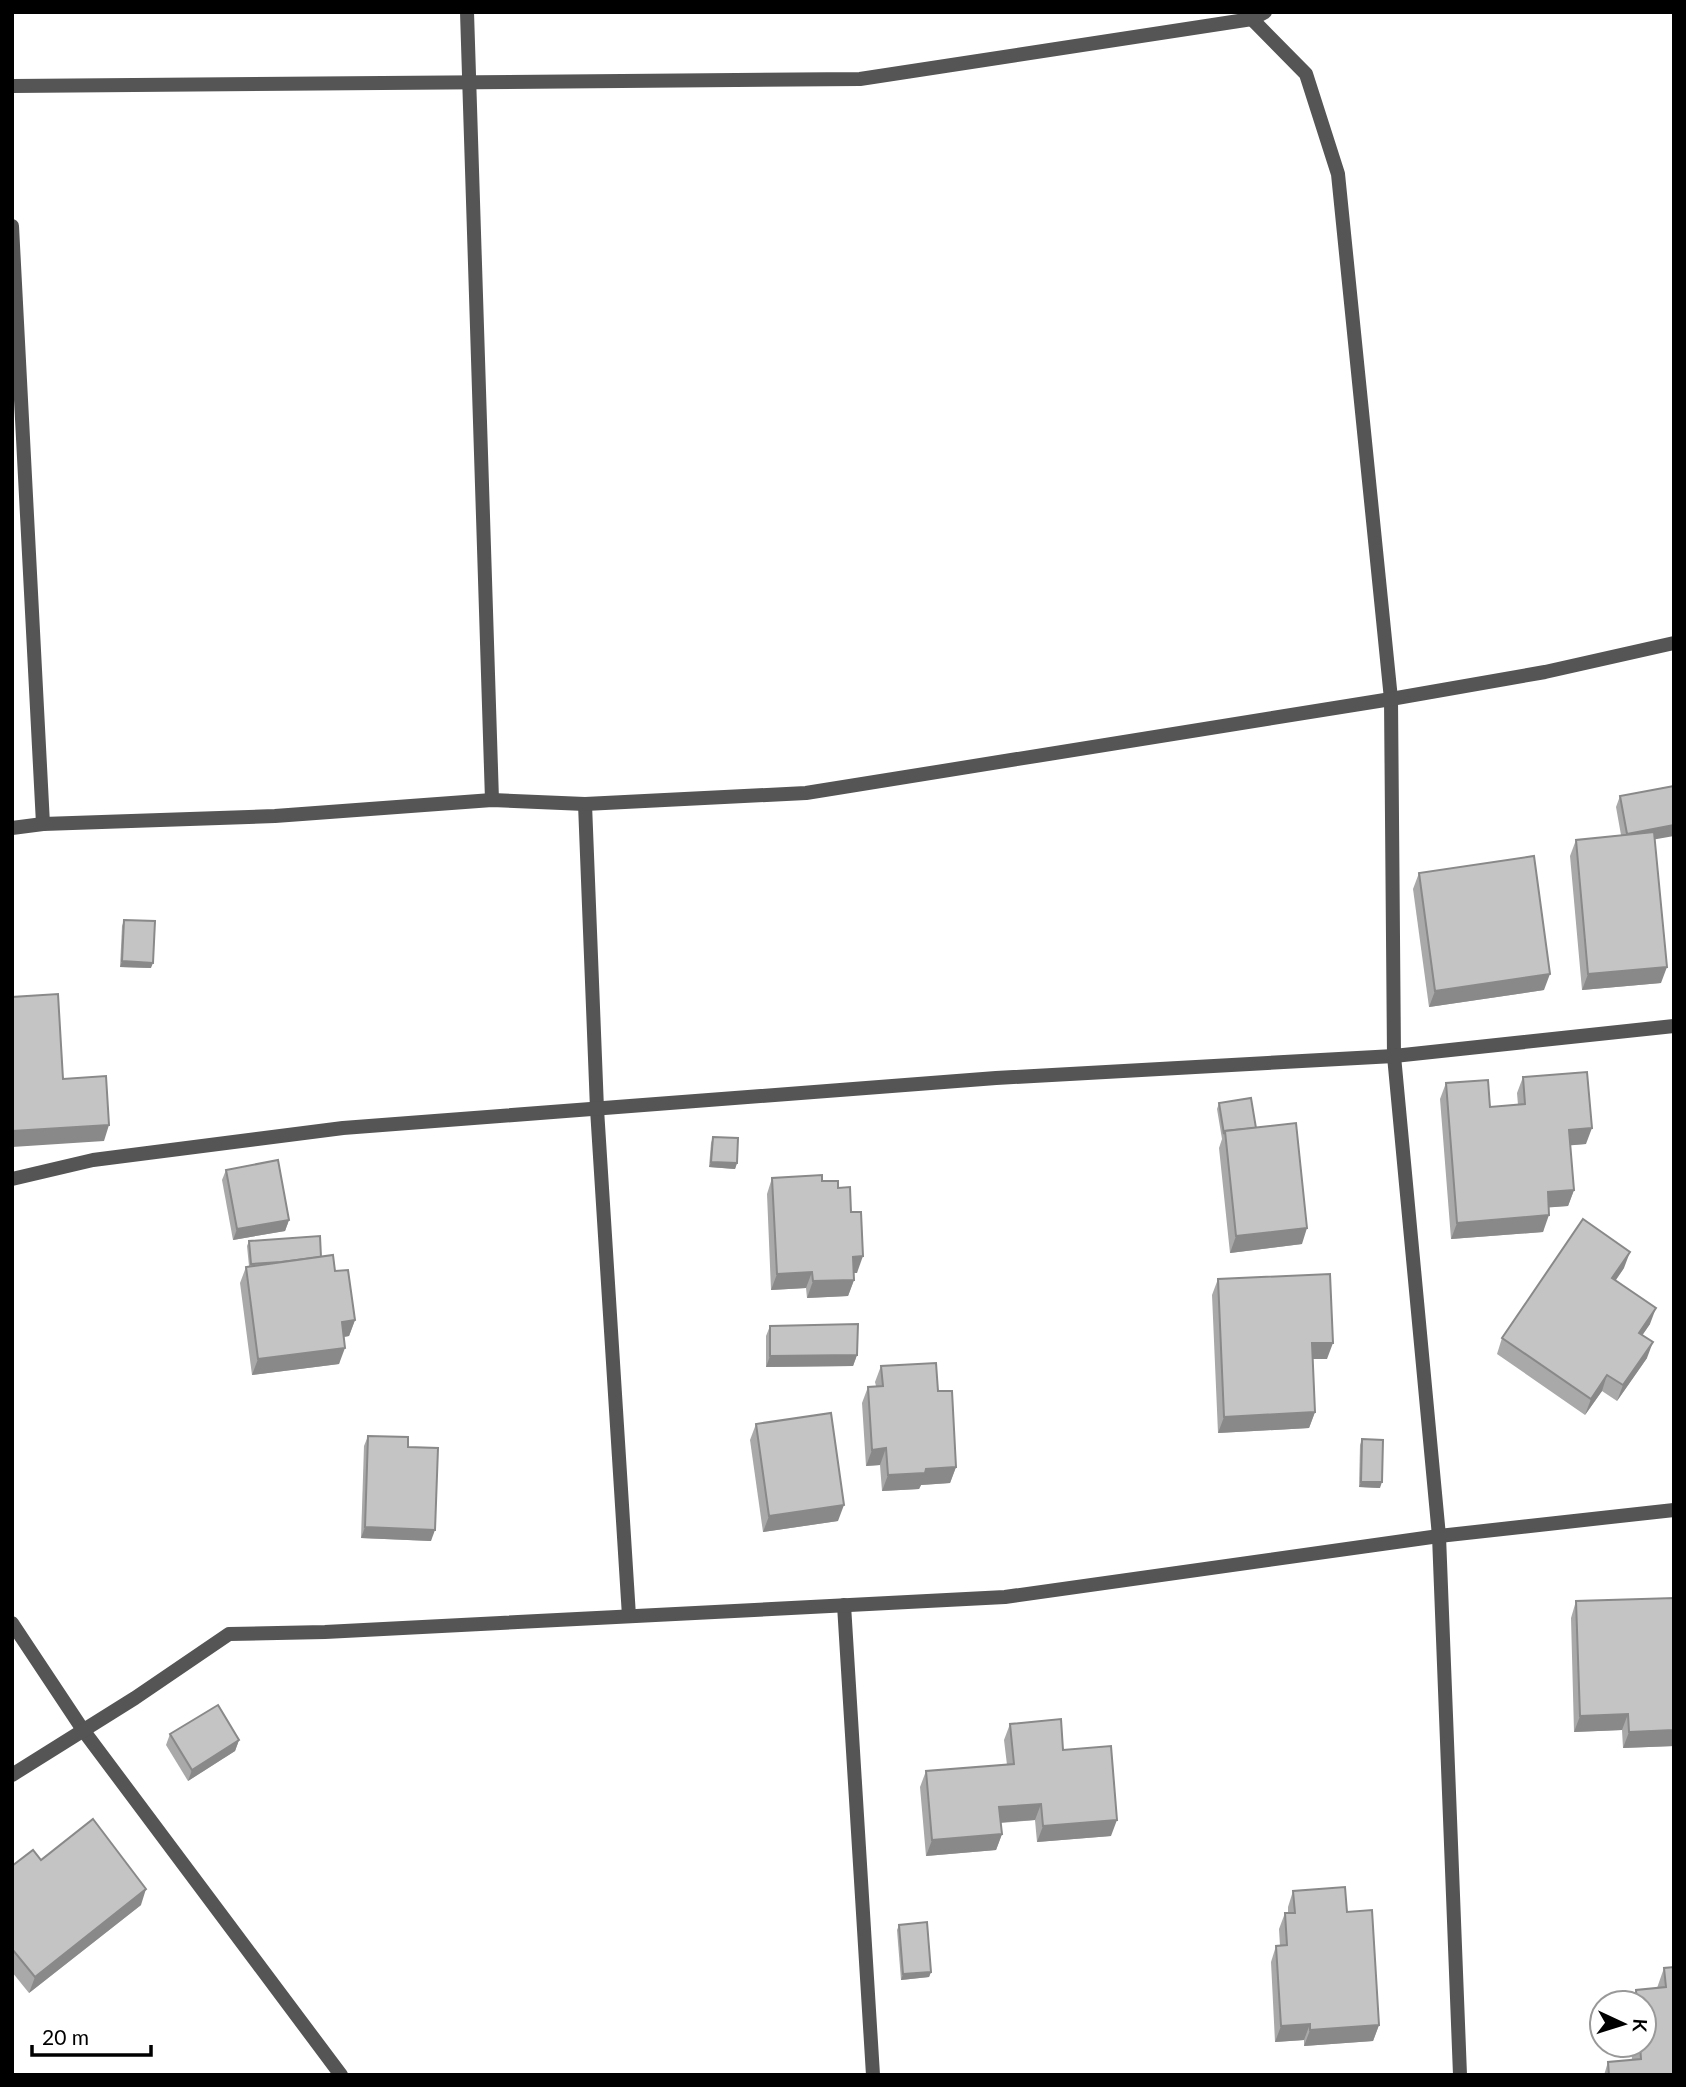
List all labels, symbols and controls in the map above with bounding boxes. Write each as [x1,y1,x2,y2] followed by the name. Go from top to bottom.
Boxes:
[1588,1989,1658,2059] north arrow
[32,2014,150,2058] scale bar
[1628,2018,1652,2033] text: K
[42,2024,89,2049] text: 20 m

